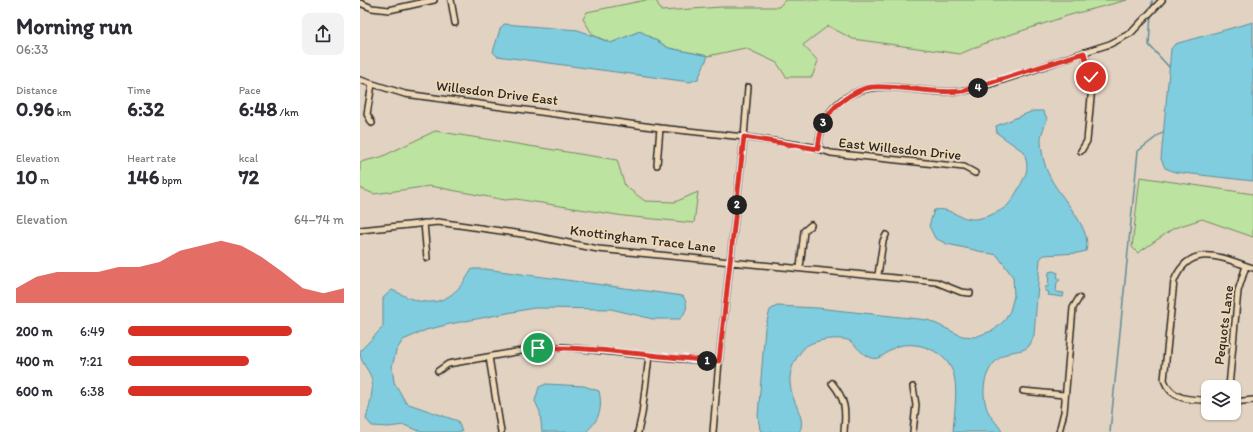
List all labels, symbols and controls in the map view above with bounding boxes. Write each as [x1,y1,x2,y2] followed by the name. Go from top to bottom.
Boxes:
[16,13,132,40] text: Morning run
[302,13,344,55] button: share
[16,42,48,57] text: 06:33
[1074,60,1108,94] pin
[1080,66,1102,88] icon: check
[435,77,559,109] street label: Willesdon Drive East
[968,78,988,98] pin: 4
[975,81,981,94] text: 4
[16,84,57,97] text: Distance
[127,84,151,97] text: Time
[239,84,261,97] text: Pace
[16,97,54,121] text: 0.96
[127,97,164,121] text: 6:32
[239,97,277,121] text: 6:48
[54,106,71,119] text: km
[277,106,299,119] text: /km
[813,113,833,133] pin: 3
[820,116,826,129] text: 3
[838,134,962,164] street label: East Willesdon Drive
[16,152,60,165] text: Elevation
[127,152,176,165] text: Heart rate
[239,152,258,165] text: kcal
[16,165,38,189] text: 10
[127,165,159,189] text: 146
[239,165,259,189] text: 72
[38,174,49,187] text: m
[159,174,182,187] text: bpm
[727,195,747,215] pin: 2
[734,198,740,211] text: 2
[16,212,68,227] text: Elevation
[294,212,344,227] text: 64–74 m
[569,222,717,256] street label: Knottingham Trace Lane
[1211,284,1237,366] street label: Pequots Lane
[16,324,53,339] text: 200 m
[80,324,105,339] text: 6:49
[521,331,555,365] pin
[527,337,549,359] icon: arrive
[697,351,717,371] pin: 1
[16,354,54,369] text: 400 m
[80,354,103,369] text: 7:21
[704,354,710,367] text: 1
[1201,380,1241,420] map controls
[1201,380,1241,420] button: layers
[16,384,53,399] text: 600 m
[80,384,104,399] text: 6:38

